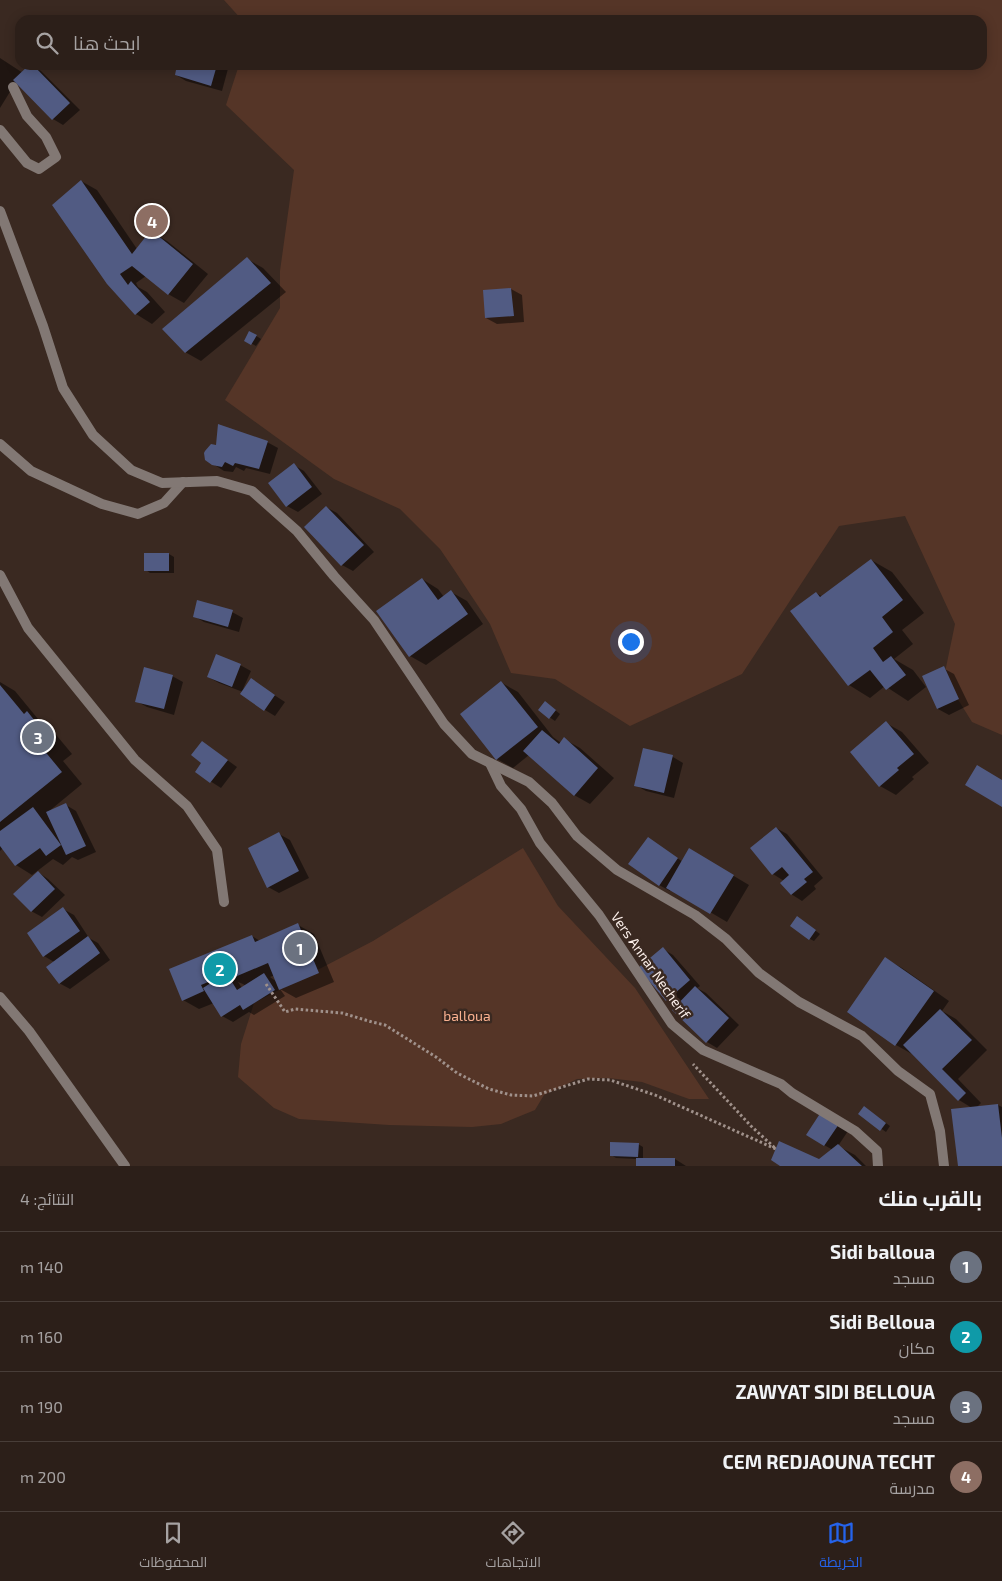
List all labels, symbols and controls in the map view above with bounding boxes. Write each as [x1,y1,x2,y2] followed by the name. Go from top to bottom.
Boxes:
[15,15,987,70] search box
[33,29,61,57] icon: search
[73,31,141,54] text: ابحث هنا
[136,202,168,240] pin: 4
[618,629,644,655] your location
[22,718,54,756] pin: 3
[608,908,695,1022] street label: Vers Annar Necherif
[284,929,316,967] pin: 1
[204,950,236,988] pin: 2
[443,1007,491,1024] park label: balloua
[878,1185,982,1210] text: بالقرب منك
[20,1189,74,1208] text: النتائج: 4
[830,1240,935,1263] text: Sidi balloua
[20,1257,63,1276] text: 140 m
[963,1257,969,1276] text: 1
[893,1268,935,1287] text: مسجد
[829,1310,935,1333] text: Sidi Belloua
[20,1327,63,1346] text: 160 m
[961,1327,971,1346] text: 2
[899,1338,935,1357] text: مكان
[735,1380,935,1403] text: ZAWYAT SIDI BELLOUA
[20,1397,63,1416] text: 190 m
[961,1397,971,1416] text: 3
[893,1408,935,1427] text: مسجد
[723,1450,935,1473] text: CEM REDJAOUNA TECHT
[20,1467,66,1486] text: 200 m
[961,1467,971,1486] text: 4
[889,1478,935,1497] text: مدرسة
[139,1519,207,1575] tab: المحفوظات
[486,1519,541,1575] tab: الاتجاهات
[819,1519,863,1575] tab: الخريطة

